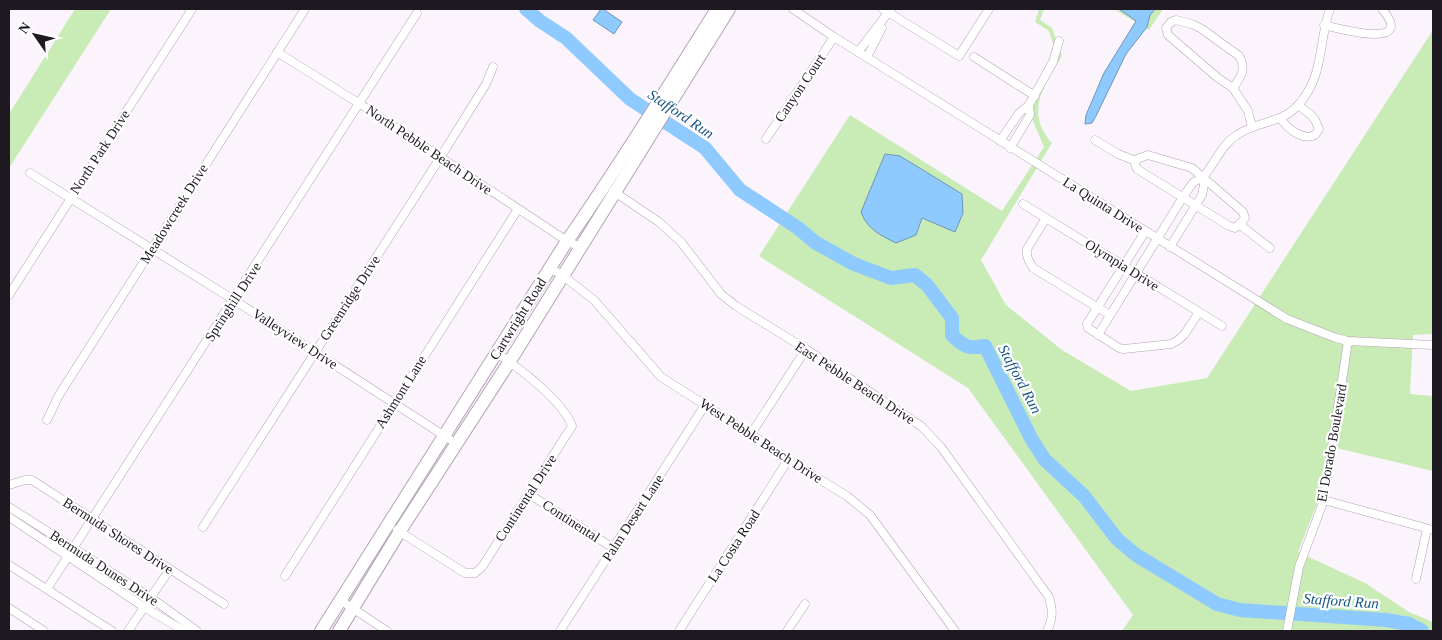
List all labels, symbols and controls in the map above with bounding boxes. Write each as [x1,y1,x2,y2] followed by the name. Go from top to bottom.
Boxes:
[10,10,60,60] north arrow
[16,20,34,36] text: N
[772,51,828,125] street label: Canyon Court
[645,86,717,142] water label: Stafford Run
[363,102,495,198] street label: North Pebble Beach Drive
[67,107,133,197] street label: North Park Drive
[137,161,211,267] street label: Meadowcreek Drive
[1060,174,1146,236] street label: La Quinta Drive
[1082,236,1162,294] street label: Olympia Drive
[317,253,383,343] street label: Greenridge Drive
[202,260,264,344] street label: Springhill Drive
[487,275,549,363] street label: Cartwright Road
[250,306,340,372] street label: Valleyview Drive
[792,339,918,427] street label: East Pebble Beach Drive
[995,342,1045,416] water label: Stafford Run
[373,353,429,431] street label: Ashmont Lane
[1314,383,1350,503] street label: El Dorado Boulevard
[697,396,825,486] street label: West Pebble Beach Drive
[492,452,560,544] street label: Continental Drive
[599,472,667,564] street label: Palm Desert Lane
[60,495,176,577] street label: Bermuda Shores Drive
[540,497,603,545] street label: Continental
[705,507,763,585] street label: La Costa Road
[47,527,161,609] street label: Bermuda Dunes Drive
[1303,590,1379,612] water label: Stafford Run

